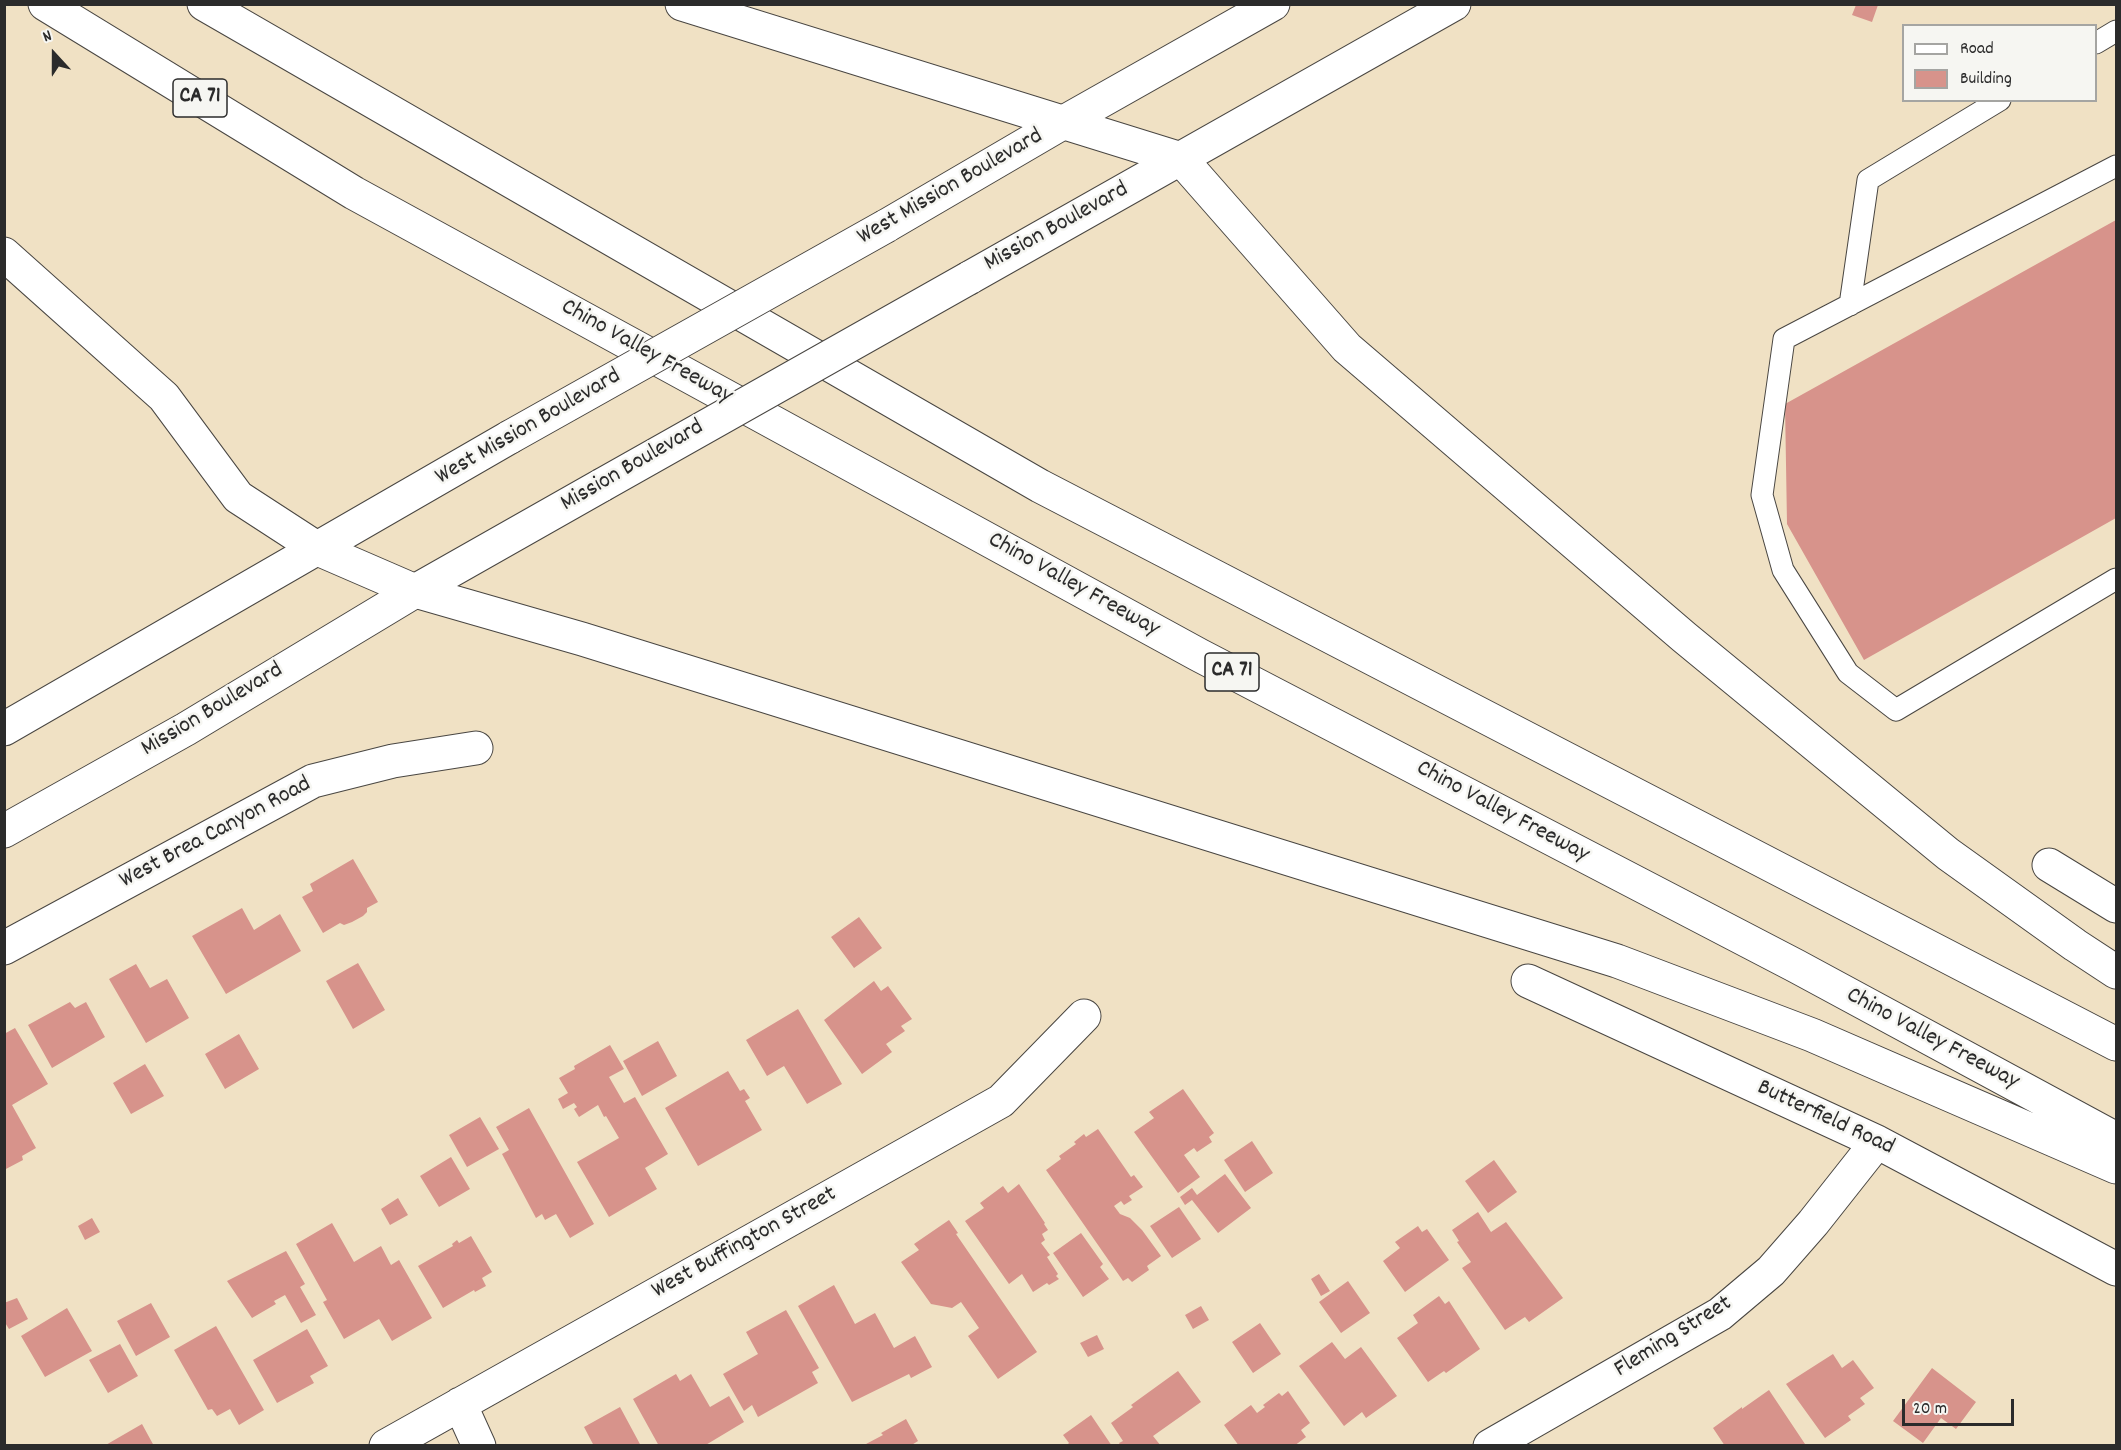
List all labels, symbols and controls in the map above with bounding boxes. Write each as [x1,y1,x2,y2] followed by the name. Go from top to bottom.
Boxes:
[24,24,84,84] north arrow
[1902,24,2097,102] legend
[40,25,55,49] text: N
[1960,37,1994,62] text: Road
[1960,67,2012,92] text: Building
[173,79,227,117] road number: CA 71
[853,123,1049,253] street label: West Mission Boulevard
[980,177,1134,279] street label: Mission Boulevard
[555,294,737,412] street label: Chino Valley Freeway
[431,363,627,493] street label: West Mission Boulevard
[556,414,710,520] street label: Mission Boulevard
[982,527,1164,645] street label: Chino Valley Freeway
[1205,653,1259,691] road number: CA 71
[137,657,289,765] street label: Mission Boulevard
[1411,755,1593,871] street label: Chino Valley Freeway
[115,771,317,897] street label: West Brea Canyon Road
[1841,982,2023,1098] street label: Chino Valley Freeway
[1752,1075,1898,1163] street label: Butterfield Road
[648,1181,842,1307] street label: West Buffington Street
[1610,1290,1738,1386] street label: Fleming Street
[1905,1387,2018,1425] scale bar
[1913,1397,1947,1422] text: 20 m

